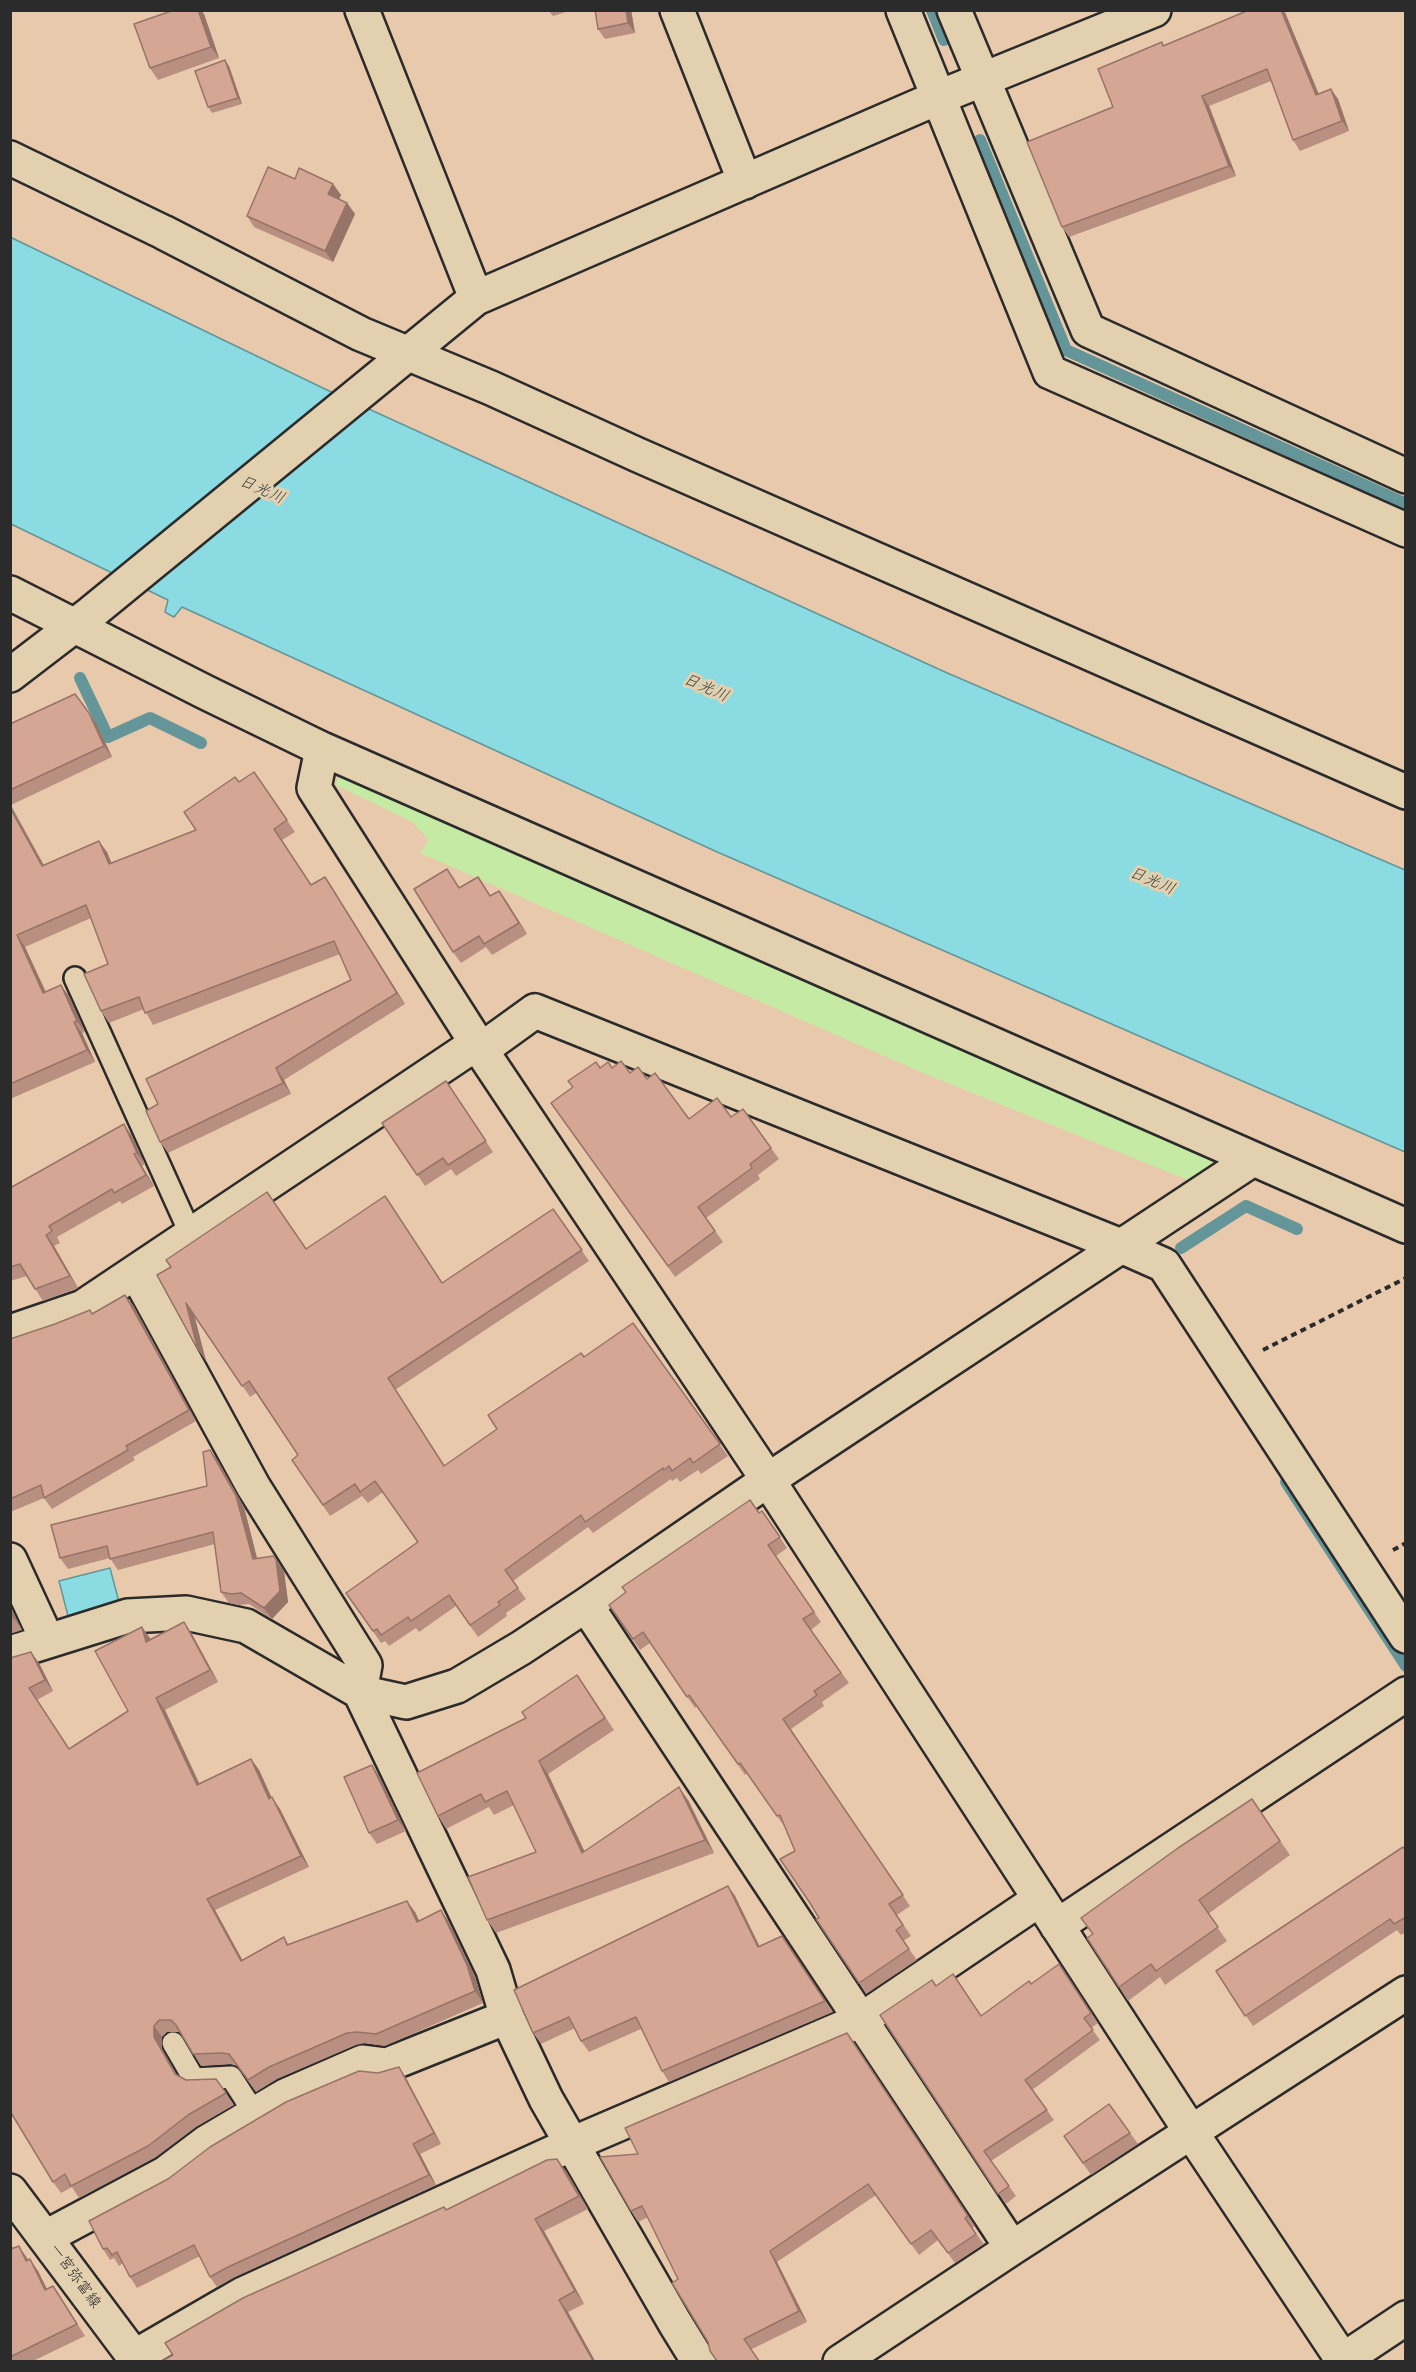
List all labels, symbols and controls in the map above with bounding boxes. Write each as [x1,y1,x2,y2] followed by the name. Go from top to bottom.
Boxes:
[236,471,288,509] water label: 日光川
[680,669,732,707] water label: 日光川
[1126,863,1178,899] water label: 日光川
[46,2240,104,2312] street label: 一宮弥富線

